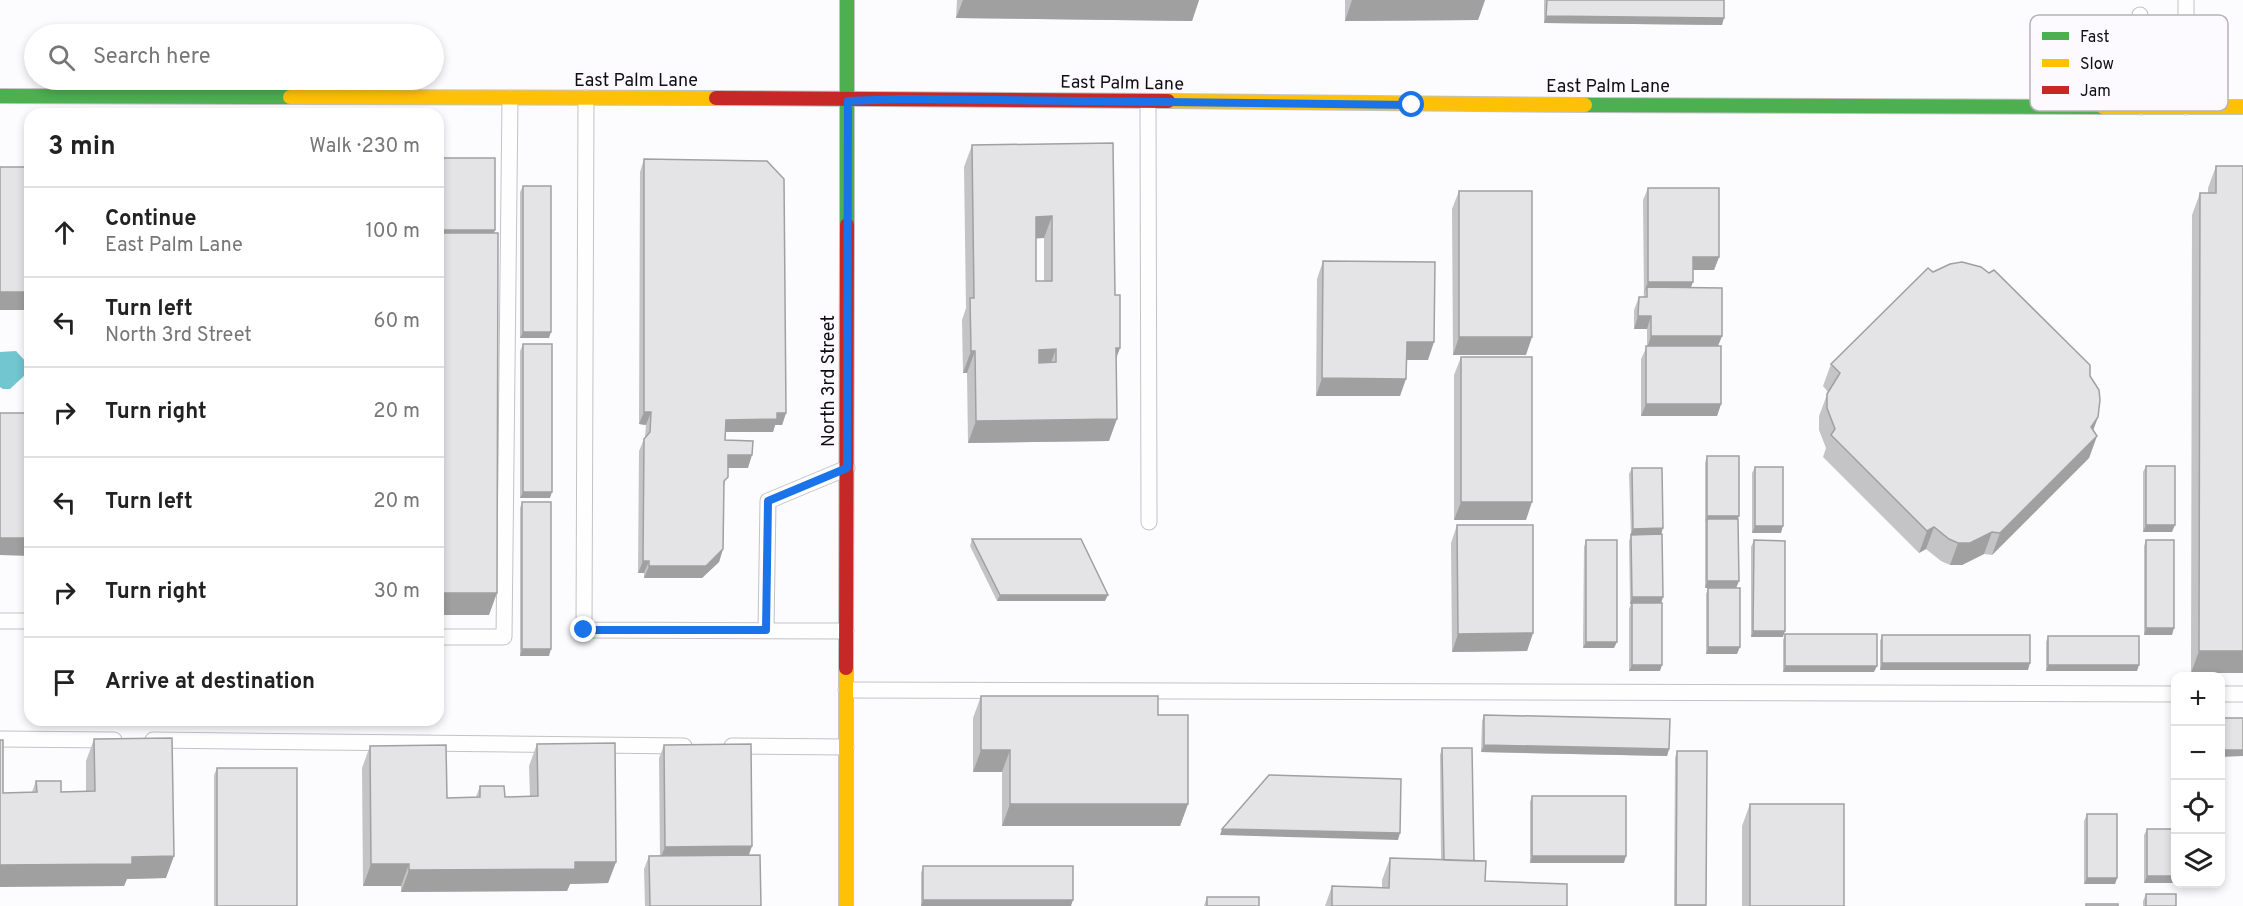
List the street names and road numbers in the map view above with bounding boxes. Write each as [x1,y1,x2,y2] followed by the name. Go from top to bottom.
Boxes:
[574,70,698,93] street label: East Palm Lane
[1060,71,1184,97] street label: East Palm Lane
[1546,76,1670,99] street label: East Palm Lane
[818,315,841,447] street label: North 3rd Street

